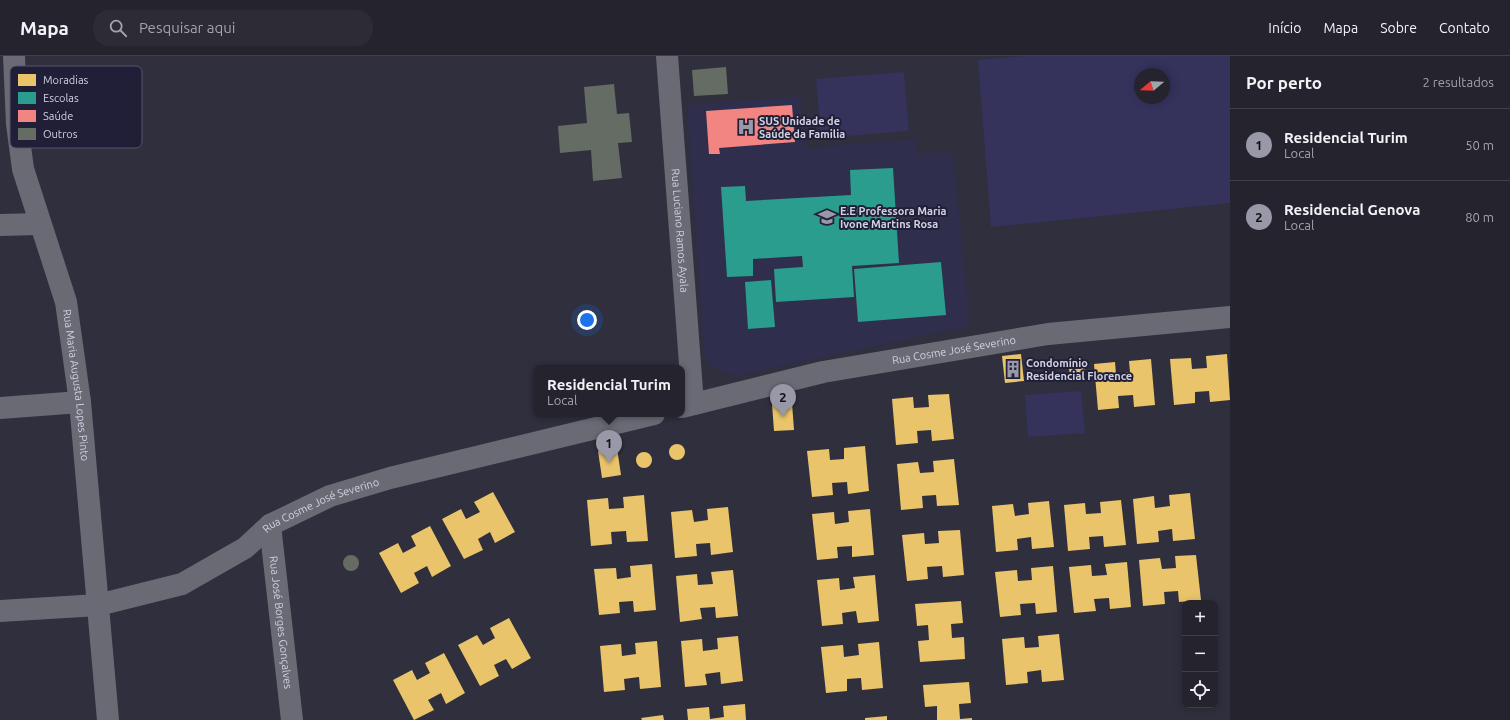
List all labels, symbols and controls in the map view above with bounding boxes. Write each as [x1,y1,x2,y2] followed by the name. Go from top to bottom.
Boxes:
[93,10,373,46] search box
[20,17,69,39] text: Mapa
[107,17,129,39] icon: search
[139,19,235,36] text: Pesquisar aqui
[1268,20,1301,36] text: Início
[1323,20,1358,36] text: Mapa
[1380,20,1417,36] text: Sobre
[1439,20,1490,36] text: Contato
[10,66,142,148] legend
[1134,68,1170,104] north arrow
[1246,73,1322,92] text: Por perto
[43,74,89,86] text: Moradias
[1423,75,1494,89] text: 2 resultados
[43,92,79,104] text: Escolas
[43,110,73,122] text: Saúde
[759,115,845,140] place label: SUS Unidade de Saúde da Familia
[736,117,756,137] hospital icon: SUS Unidade de Saúde da Familia
[43,128,78,140] text: Outros
[1284,129,1408,146] text: Residencial Turim
[1255,138,1263,152] text: 1
[1465,138,1494,152] text: 50 m
[1284,146,1314,160] text: Local
[669,168,691,293] street label: Rua Luciano Ramos Ayala
[1284,201,1420,218] text: Residencial Genova
[840,205,947,230] place label: E.E Professora Maria Ivone Martins Rosa
[817,207,837,227] school or university icon: E.E Professora Maria Ivone Martins Rosa
[1255,210,1263,224] text: 2
[1465,210,1494,224] text: 80 m
[1284,218,1314,232] text: Local
[61,308,91,462] street label: Rua Maria Augusta Lopes Pinto
[577,310,597,330] your location
[891,334,1017,366] street label: Rua Cosme José Severino
[1026,357,1132,382] place label: Condomínio Residencial Florence
[1003,359,1023,379] building icon: Condomínio Residencial Florence
[533,365,685,417] popup
[547,376,671,393] text: Residencial Turim
[770,384,796,417] pin: 2
[547,393,577,407] text: Local
[596,430,622,463] pin: 1
[260,476,380,535] street label: Rua Cosme José Severino
[268,555,294,690] street label: Rua José Borges Gonçalves
[1182,600,1218,708] map controls
[1182,600,1218,636] button: +
[1182,636,1218,672] button: −
[1182,672,1218,708] button: locate

